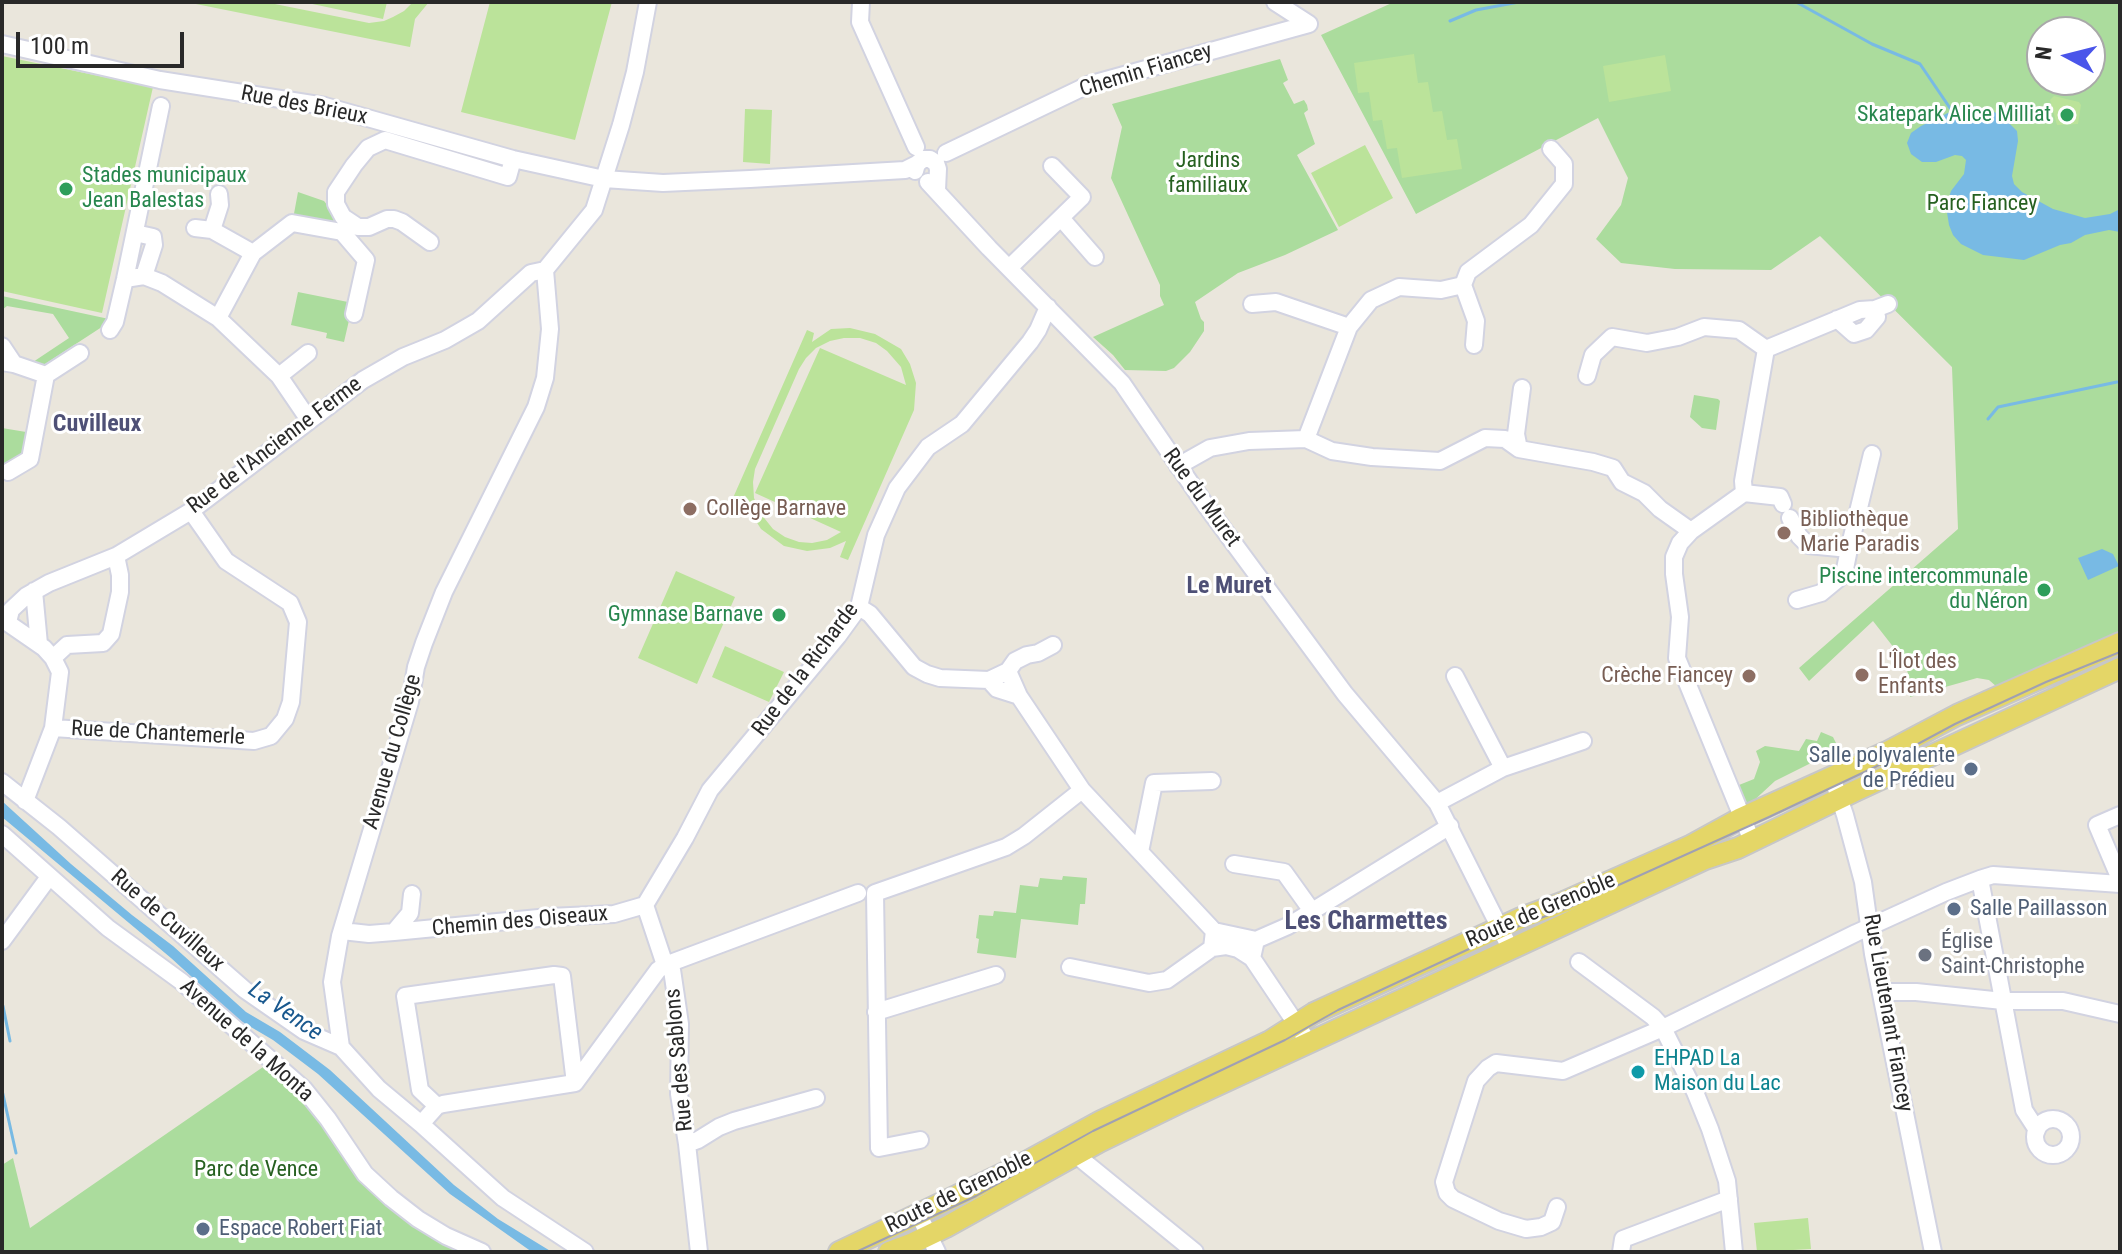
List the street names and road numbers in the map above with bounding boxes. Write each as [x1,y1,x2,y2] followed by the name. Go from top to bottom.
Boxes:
[1077,38,1215,104] street label: Chemin Fiancey
[238,81,370,131] street label: Rue des Brieux
[183,372,367,520] street label: Rue de l'Ancienne Ferme
[1157,444,1245,552] street label: Rue du Muret
[747,598,865,742] street label: Rue de la Richarde
[358,671,428,833] street label: Avenue du Collège
[70,716,246,752] street label: Rue de Chantemerle
[105,864,229,978] street label: Rue de Cuvilleux
[1463,868,1619,954] street label: Route de Grenoble
[431,901,609,943] street label: Chemin des Oiseaux
[1857,912,1917,1114] street label: Rue Lieutenant Fiancey
[174,974,318,1108] street label: Avenue de la Monta
[661,987,699,1133] street label: Rue des Sablons
[882,1146,1036,1240] street label: Route de Grenoble

